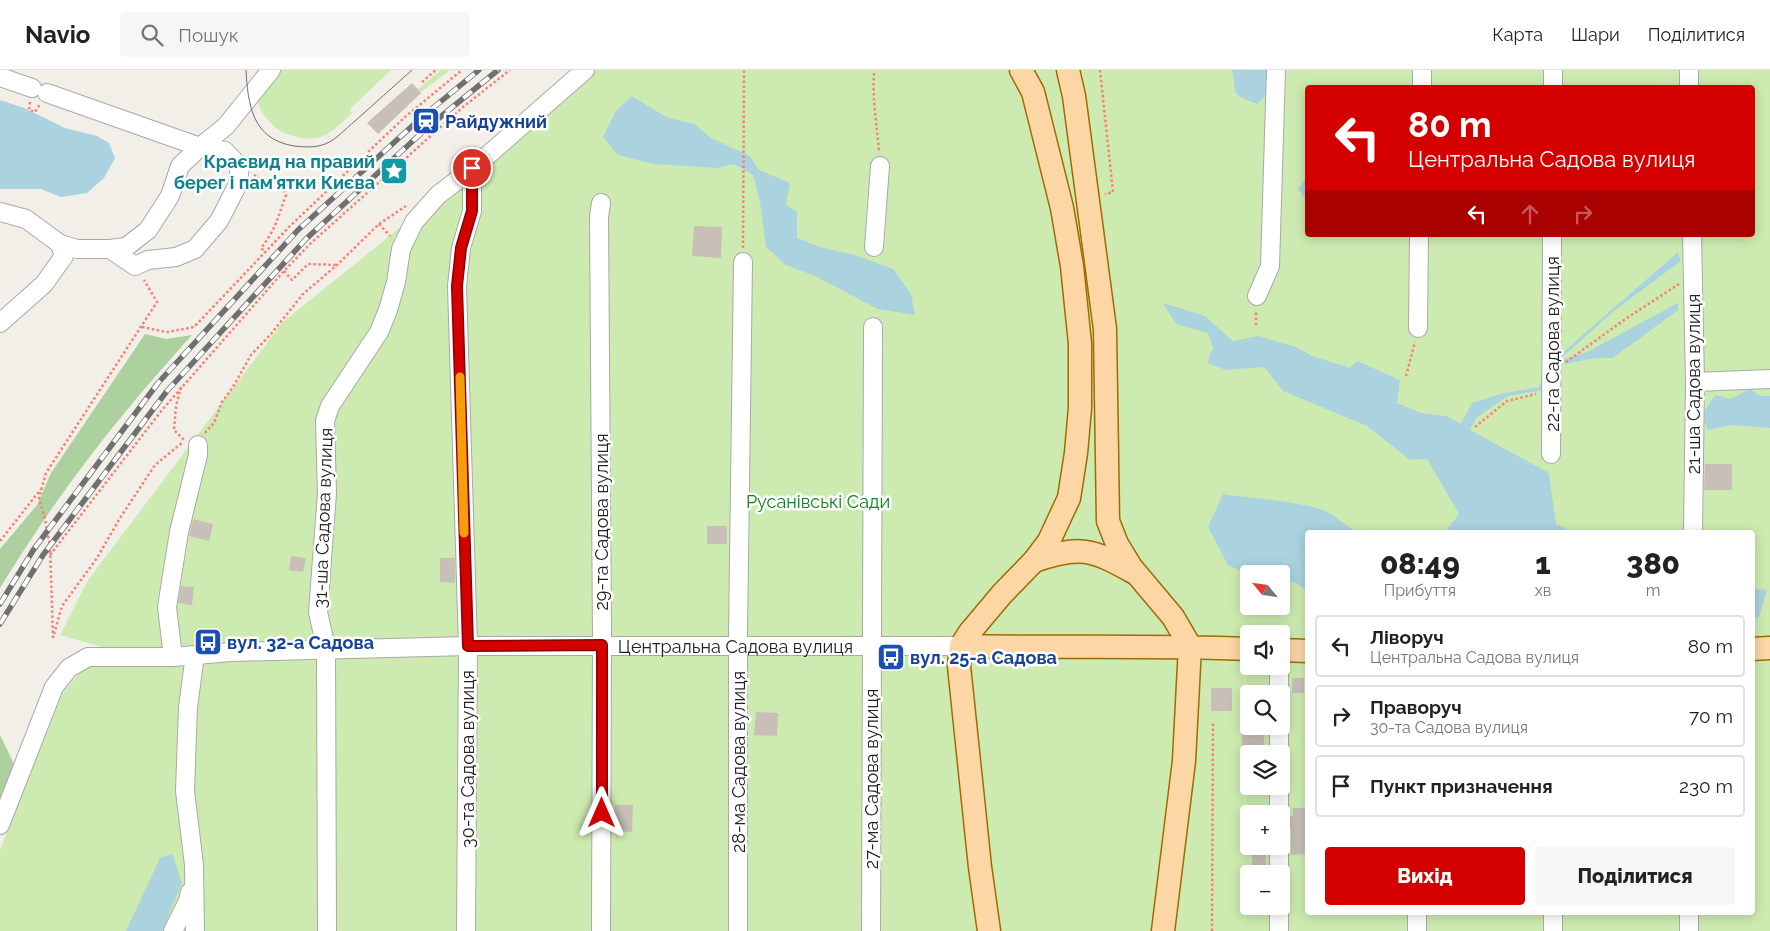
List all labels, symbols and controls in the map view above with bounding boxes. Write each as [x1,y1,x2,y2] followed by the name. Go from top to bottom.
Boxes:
[120,12,470,57] search box
[25,20,90,49] text: Navio
[138,21,166,49] icon: search
[178,24,239,46] text: Пошук
[1492,24,1543,45] text: Карта
[1571,24,1620,45] text: Шари
[1648,24,1745,45] text: Поділитися
[1408,104,1492,145] text: 80 m
[1325,105,1390,170] icon: left
[411,106,441,136] station icon: Райдужний
[445,111,547,132] place label: Райдужний
[1408,146,1695,172] text: Центральна Садова вулиця
[451,147,493,189] pin
[174,151,375,193] place label: Краєвид на правий берег і пам'ятки Києва
[458,154,486,182] icon: arrive
[379,156,409,186] place icon: Краєвид на правий берег і пам'ятки Києва
[1463,200,1491,228] icon: left
[1516,200,1544,228] icon: ahead
[1569,200,1597,228] icon: right
[1542,256,1563,432] street label: 22-га Садова вулиця
[1683,294,1704,474] street label: 21-ша Садова вулиця
[309,427,337,609] street label: 31-ша Садова вулиця
[591,433,612,611] street label: 29-та Садова вулиця
[746,491,890,512] park label: Русанівські Сади
[1380,546,1460,581] text: 08:49
[1535,546,1551,581] text: 1
[1626,546,1680,581] text: 380
[1240,565,1290,615] north arrow
[1240,565,1290,915] map controls
[1384,581,1456,600] text: Прибуття
[1535,581,1551,600] text: хв
[1646,581,1661,600] text: m
[1240,625,1290,675] button: sound
[1370,626,1444,648] text: Ліворуч
[193,627,223,657] bus stop icon: вул. 32-а Садова
[227,632,374,653] place label: вул. 32-а Садова
[1327,632,1355,660] icon: left
[1688,635,1733,657] text: 80 m
[618,636,853,657] street label: Центральна Садова вулиця
[876,642,906,672] bus stop icon: вул. 25-а Садова
[910,647,1057,668] place label: вул. 25-а Садова
[1370,648,1579,667] text: Центральна Садова вулиця
[457,670,478,848] street label: 30-та Садова вулиця
[728,671,749,853] street label: 28-ма Садова вулиця
[1240,685,1290,735] button: search
[861,689,882,869] street label: 27-ма Садова вулиця
[1370,696,1462,718] text: Праворуч
[1327,702,1355,730] icon: right
[1689,705,1733,727] text: 70 m
[1370,718,1528,737] text: 30-та Садова вулиця
[1240,745,1290,795] button: layers
[1327,772,1355,800] icon: arrive
[1370,775,1553,797] text: Пункт призначення
[1679,775,1733,797] text: 230 m
[575,786,627,838] position arrow
[1240,805,1290,855] button: +
[1325,847,1525,905] button: Вихід
[1535,847,1735,905] button: Поділитися
[1240,865,1290,915] button: −

